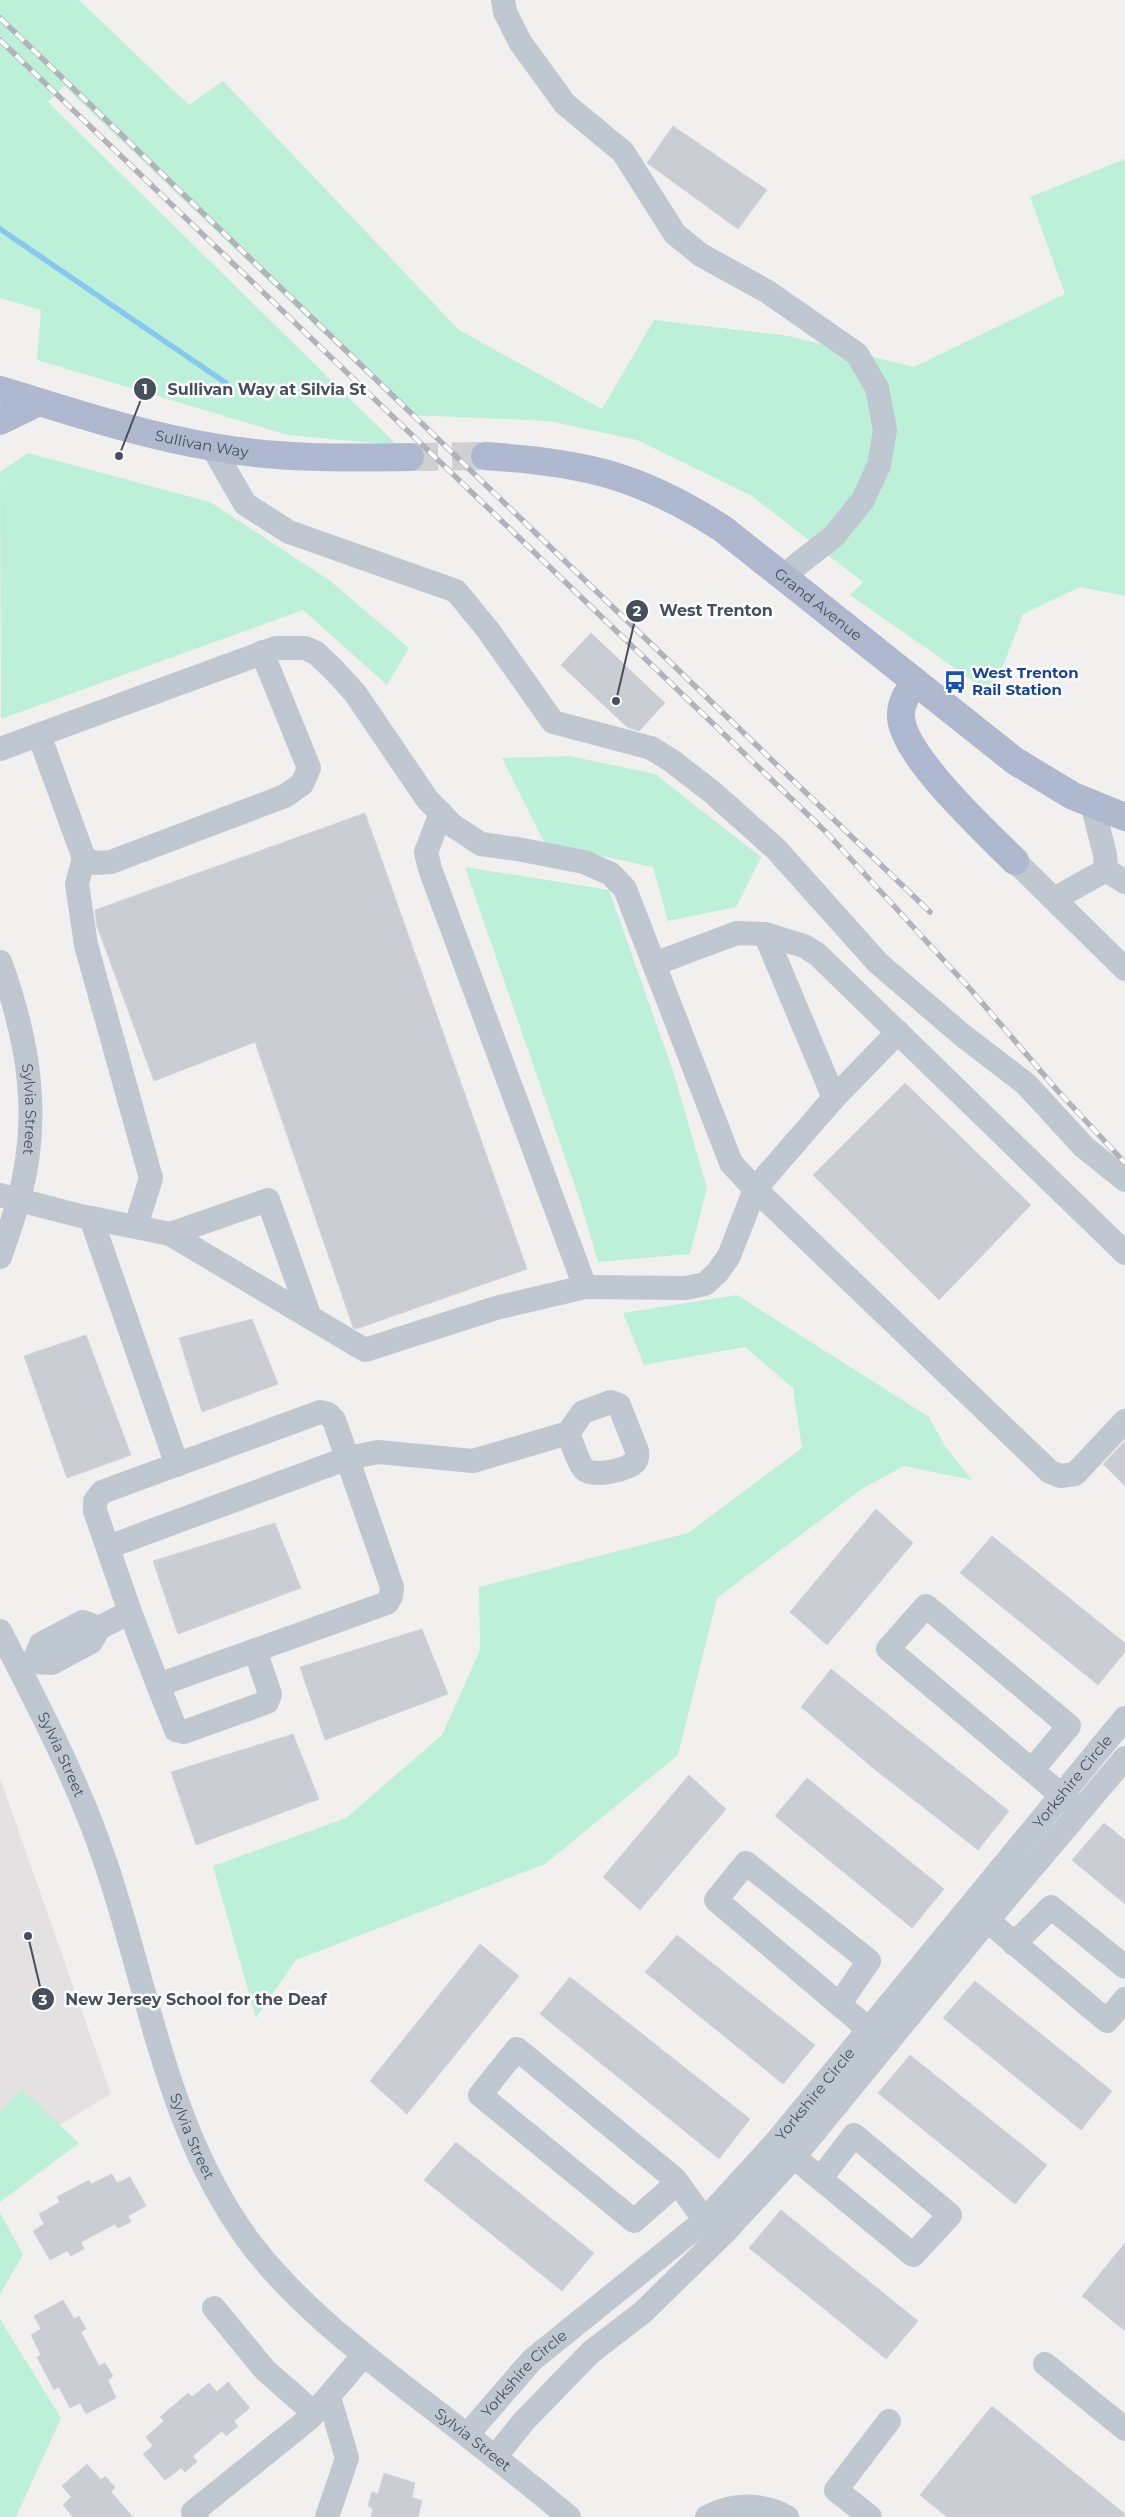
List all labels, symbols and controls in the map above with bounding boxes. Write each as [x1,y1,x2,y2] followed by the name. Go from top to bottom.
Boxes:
[132,374,376,405] callout: Sullivan Way at Silvia St
[142,379,148,398] text: 1
[167,380,367,399] text: Sullivan Way at Silvia St
[153,425,250,461] street label: Sullivan Way
[771,564,866,645] street label: Grand Avenue
[625,595,783,626] callout: West Trenton
[633,601,642,620] text: 2
[659,601,773,620] text: West Trenton
[972,663,1079,699] place label: West Trenton Rail Station
[942,669,968,695] bus stop icon: West Trenton Rail Station
[18,1062,41,1156] street label: Sylvia Street
[34,1709,90,1800] street label: Sylvia Street
[1028,1731,1116,1832] street label: Yorkshire Circle
[30,1984,337,2015] callout: New Jersey School for the Deaf
[38,1990,48,2009] text: 3
[65,1990,328,2009] text: New Jersey School for the Deaf
[771,2044,859,2144] street label: Yorkshire Circle
[166,2091,219,2182] street label: Sylvia Street
[477,2326,571,2421] street label: Yorkshire Circle
[431,2404,515,2475] street label: Sylvia Street

